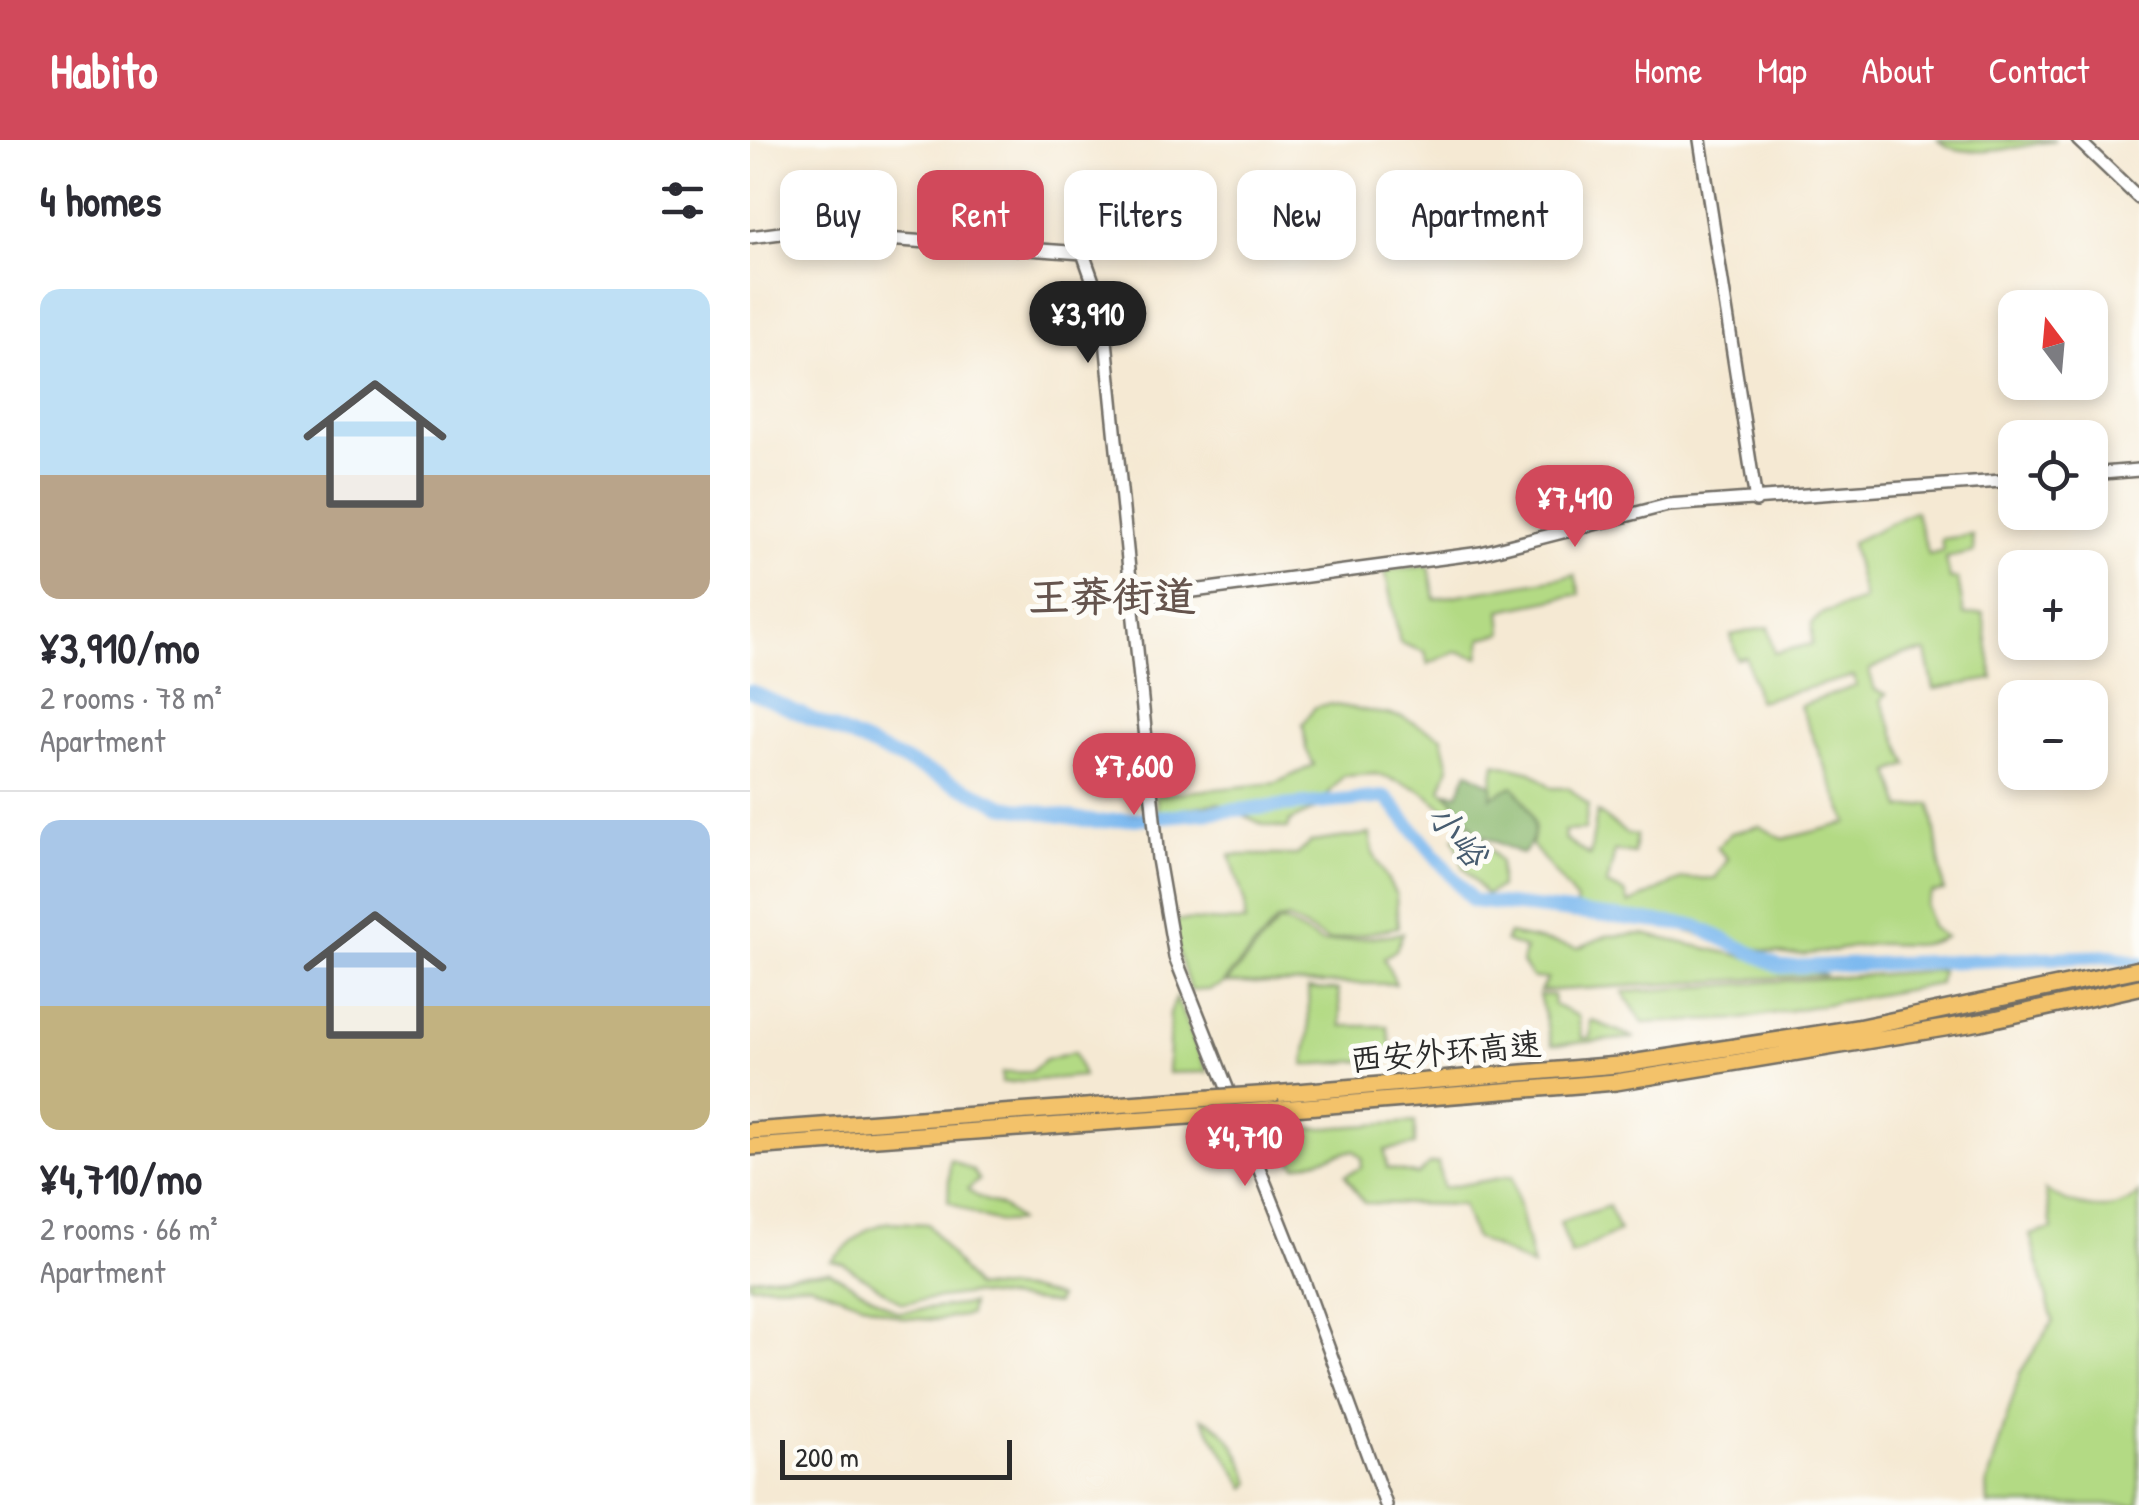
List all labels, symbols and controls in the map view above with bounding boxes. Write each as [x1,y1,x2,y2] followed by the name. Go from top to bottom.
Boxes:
[50,38,158,103] text: Habito
[1634,47,1702,94] text: Home
[1757,47,1807,94] text: Map
[1862,47,1934,94] text: About
[1989,47,2089,94] text: Contact
[780,170,897,260] chip: Buy
[917,170,1044,260] chip: Rent
[1064,170,1217,260] chip: Filters
[1237,170,1356,260] chip: New
[1376,170,1583,260] chip: Apartment
[40,172,161,229] text: 4 homes
[655,173,710,228] icon: filters
[1007,281,1169,366] pin: ¥3,910
[1998,290,2108,400] north arrow
[1998,290,2108,790] map controls
[1051,292,1125,335] text: ¥3,910
[285,354,465,534] icon: home
[1998,420,2108,530] button: locate
[1494,465,1656,550] pin: ¥7,410
[1537,476,1613,519] text: ¥7,410
[1998,550,2108,660] button: +
[1028,567,1196,624] district label: 王莽街道
[40,619,200,676] text: ¥3,910/mo
[40,676,222,719] text: 2 rooms · 78 m²
[1998,680,2108,790] button: −
[40,719,165,762] text: Apartment
[1053,733,1215,818] pin: ¥7,600
[1095,744,1173,787] text: ¥7,600
[1417,793,1500,879] water label: 小峪
[285,885,465,1065] icon: home
[1348,1022,1543,1081] street label: 西安外环高速
[1164,1104,1326,1189] pin: ¥4,710
[1207,1115,1283,1158] text: ¥4,710
[40,1150,202,1207] text: ¥4,710/mo
[40,1207,218,1250] text: 2 rooms · 66 m²
[40,1250,165,1293] text: Apartment
[780,1435,1012,1480] scale bar
[795,1438,859,1476] text: 200 m

